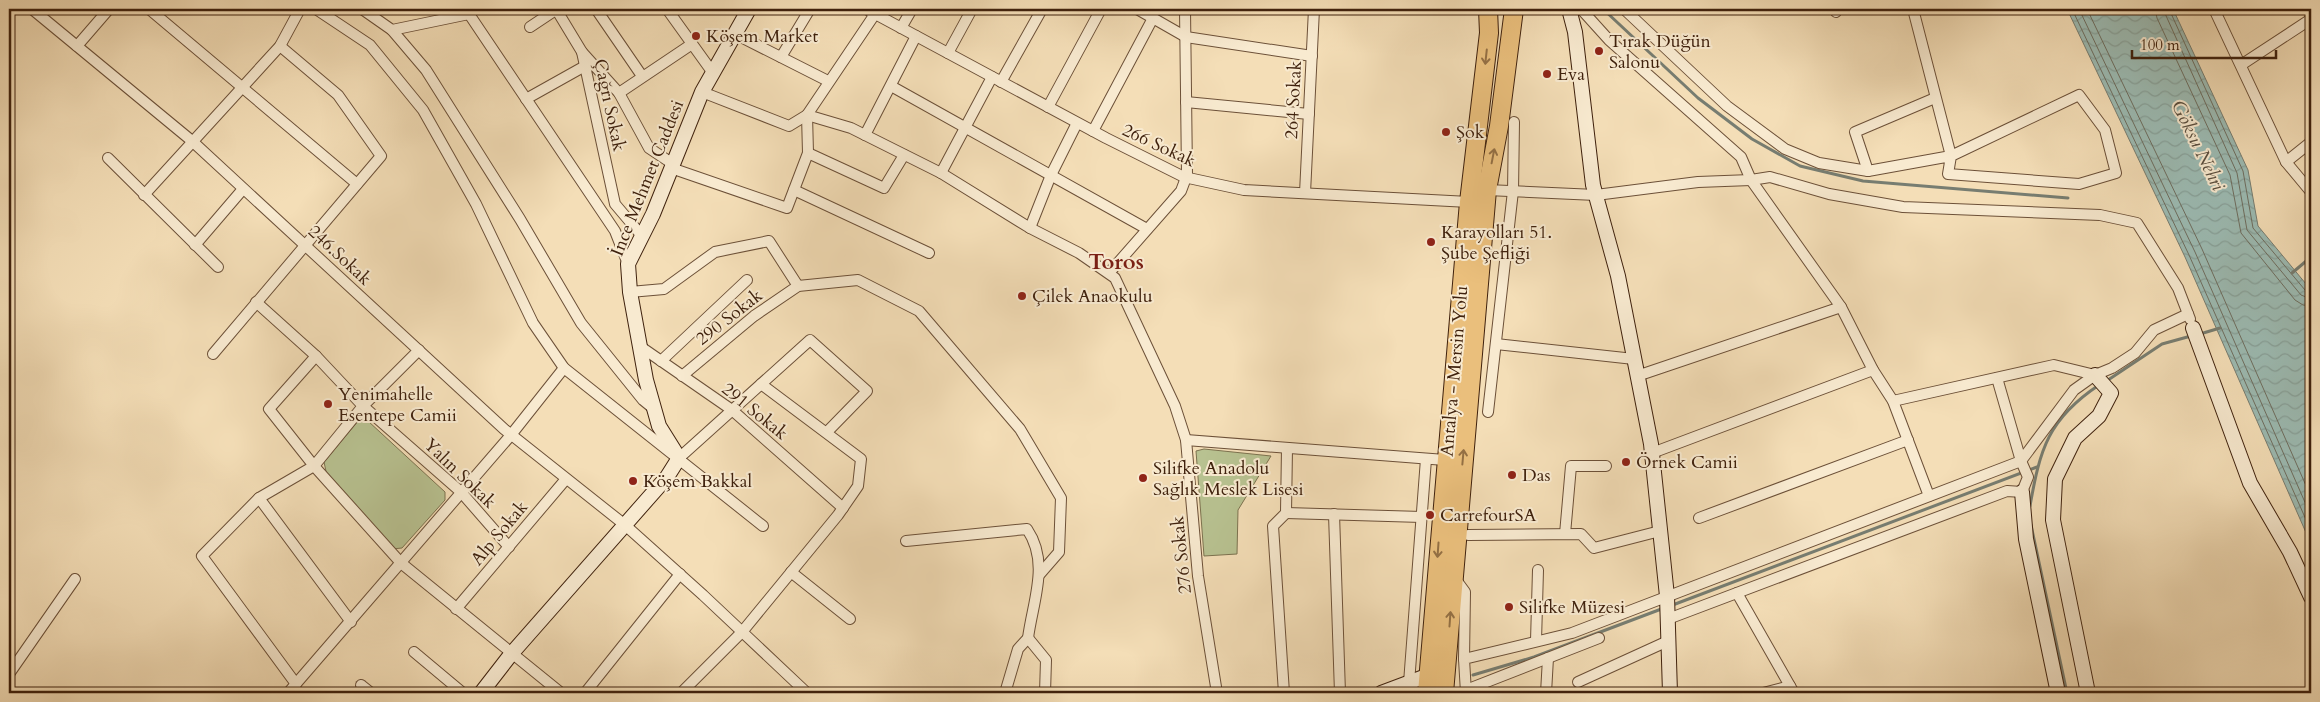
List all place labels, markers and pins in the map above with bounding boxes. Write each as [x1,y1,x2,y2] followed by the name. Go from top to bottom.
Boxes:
[706,24,818,49] place label: Köşem Market
[1609,29,1712,75] place label: Tırak Düğün Salonu
[690,30,702,42] marker: Köşem Market
[1593,45,1605,57] marker: Tırak Düğün Salonu
[1557,62,1585,87] place label: Eva
[1541,68,1553,80] marker: Eva
[1456,120,1485,145] place label: Şok
[1440,126,1452,138] marker: Şok
[1441,220,1552,266] place label: Karayolları 51. Şube Şefliği
[1425,236,1437,248] marker: Karayolları 51. Şube Şefliği
[1032,284,1153,309] place label: Çilek Anaokulu
[1016,290,1028,302] marker: Çilek Anaokulu
[338,382,457,428] place label: Yenimahelle Esentepe Camii
[322,398,334,410] marker: Yenimahelle Esentepe Camii
[1636,450,1738,475] place label: Örnek Camii
[1153,456,1304,502] place label: Silifke Anadolu Sağlık Meslek Lisesi
[1620,456,1632,468] marker: Örnek Camii
[1522,463,1550,488] place label: Das
[643,469,752,494] place label: Köşem Bakkal
[1506,469,1518,481] marker: Das
[1137,472,1149,484] marker: Silifke Anadolu Sağlık Meslek Lisesi
[627,475,639,487] marker: Köşem Bakkal
[1440,503,1537,528] place label: CarrefourSA
[1424,509,1436,521] marker: CarrefourSA
[1519,595,1625,620] place label: Silifke Müzesi
[1503,601,1515,613] marker: Silifke Müzesi

